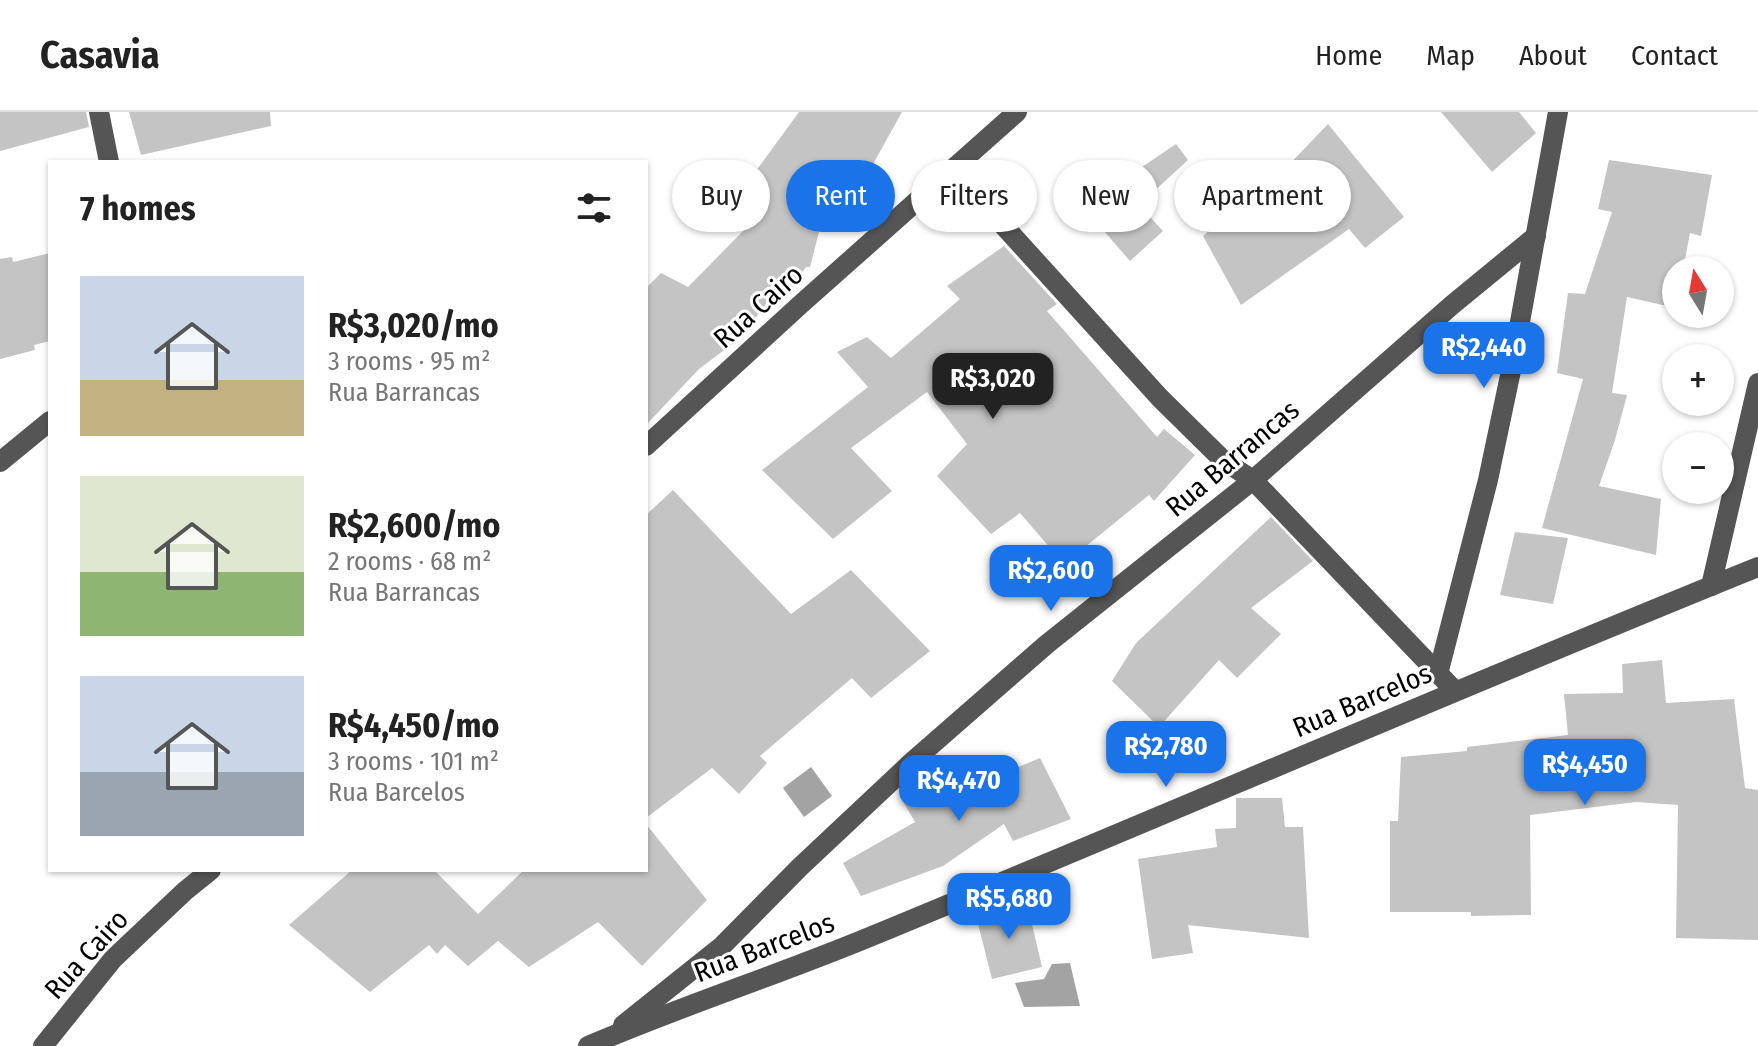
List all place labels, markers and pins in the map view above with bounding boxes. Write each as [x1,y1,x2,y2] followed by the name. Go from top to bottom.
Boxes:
[1410,322,1558,390] pin: R$2,440
[919,353,1067,421] pin: R$3,020
[977,545,1125,613] pin: R$2,600
[1092,721,1240,789] pin: R$2,780
[1511,739,1659,807] pin: R$4,450
[885,755,1033,823] pin: R$4,470
[935,873,1083,941] pin: R$5,680

